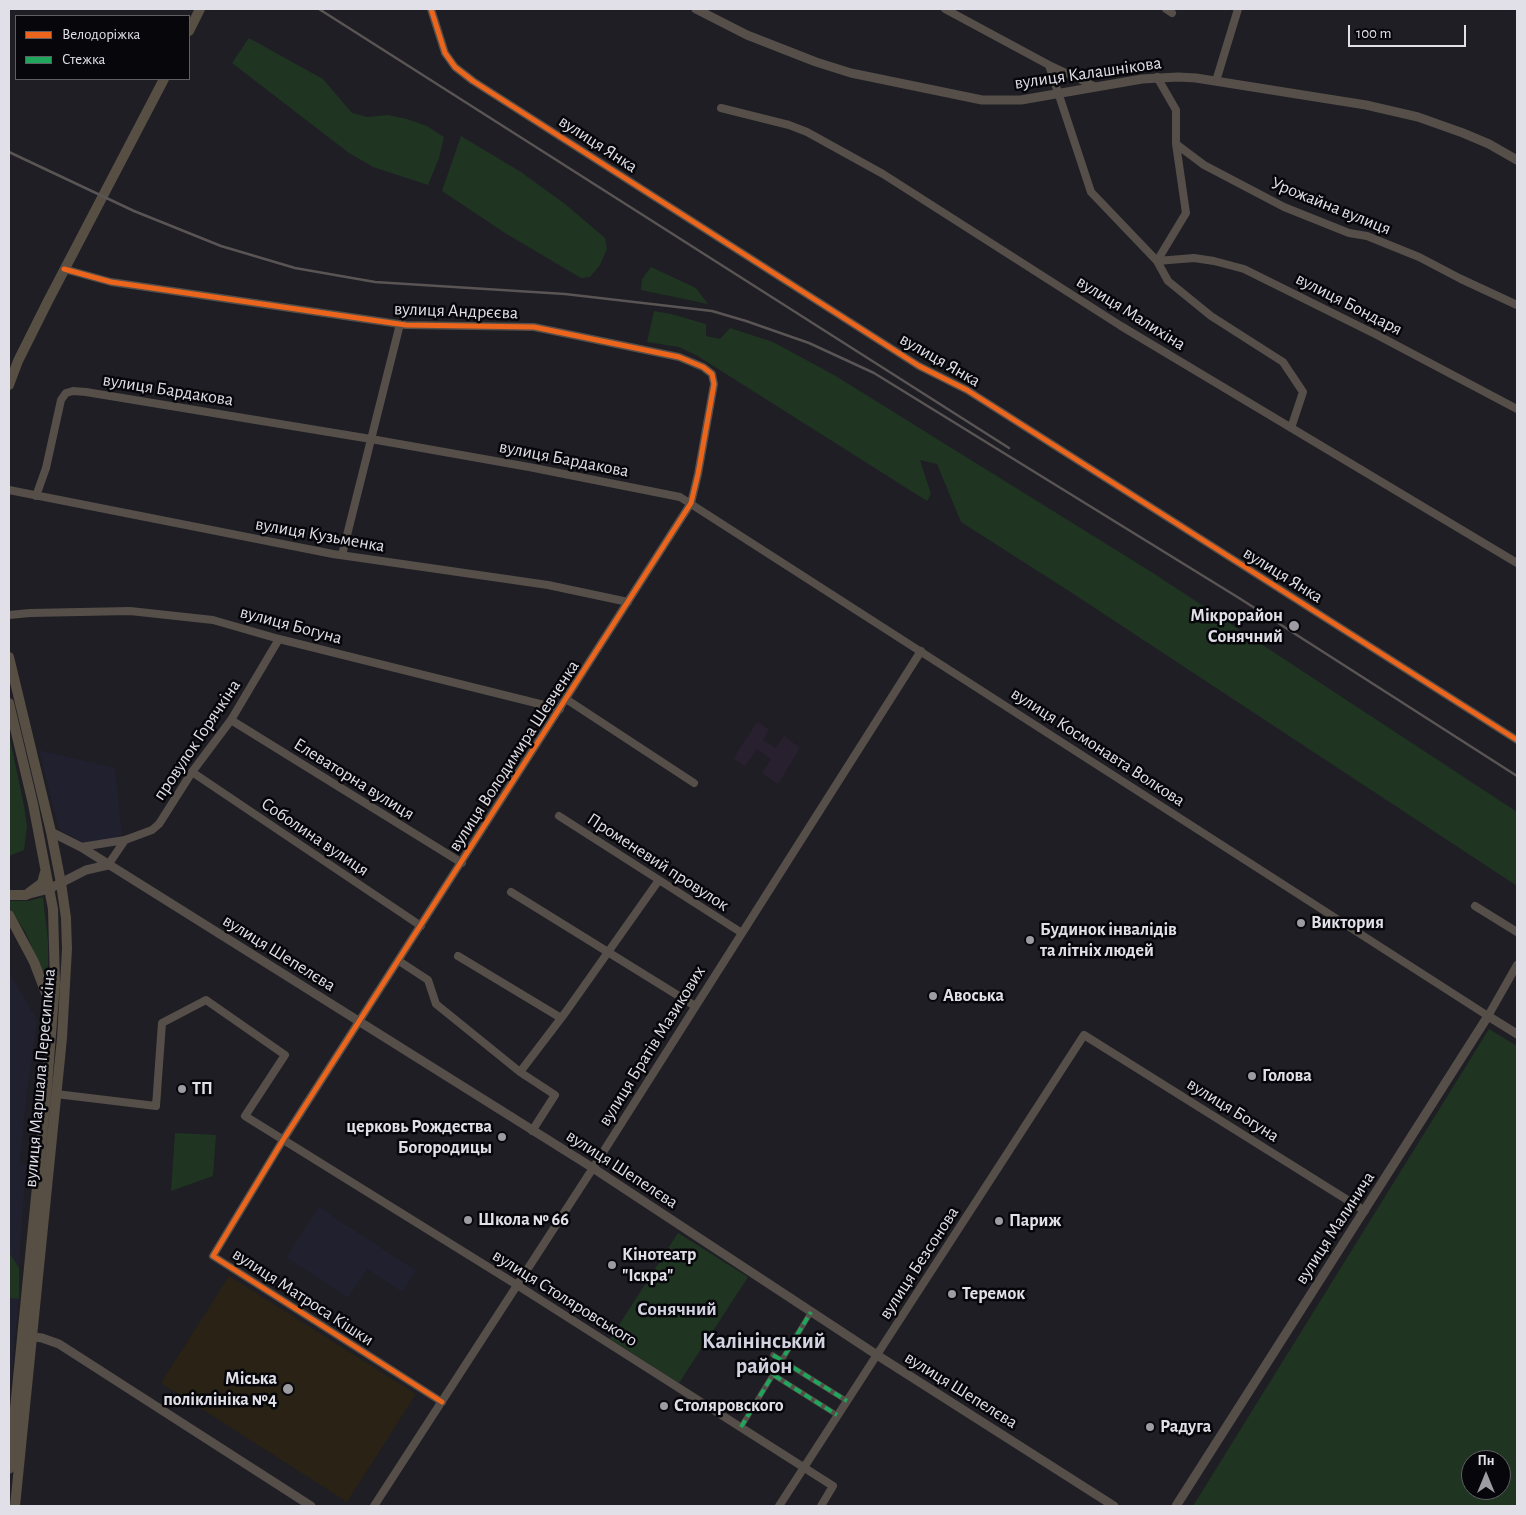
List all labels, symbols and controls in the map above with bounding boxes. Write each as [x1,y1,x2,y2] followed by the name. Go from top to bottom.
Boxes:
[15,15,190,80] legend
[1351,15,1468,47] scale bar
[1356,26,1391,41] text: 100 m
[62,27,140,42] text: Велодоріжка
[62,52,105,67] text: Стежка
[1013,52,1163,94] street label: вулиця Калашнікова
[554,110,642,178] street label: вулиця Янка
[1268,172,1394,240] street label: Урожайна вулиця
[1292,268,1406,340] street label: вулиця Бондаря
[1072,271,1190,355] street label: вулиця Малихіна
[393,298,519,324] street label: вулиця Андрєєва
[896,328,984,392] street label: вулиця Янка
[101,369,235,411] street label: вулиця Бардакова
[497,436,631,482] street label: вулиця Бардакова
[254,513,386,557] street label: вулиця Кузьменка
[1239,542,1327,608] street label: вулиця Янка
[238,601,344,649] street label: вулиця Богуна
[1190,605,1283,648] place label: Мікрорайон Сонячний
[1287,619,1301,633] marker: Мікрорайон Сонячний
[444,656,584,856] street label: вулиця Володимира Шевченка
[149,675,245,805] street label: провулок Горячкіна
[1007,683,1189,811] street label: вулиця Космонавта Волкова
[290,733,418,825] street label: Елеваторна вулиця
[257,793,373,881] street label: Соболина вулиця
[583,808,733,916] street label: Променевий провулок
[219,910,339,996] street label: вулиця Шепелєва
[1311,912,1384,934] place label: Виктория
[1295,917,1307,929] marker: Виктория
[1040,919,1177,962] place label: Будинок інвалідів та літніх людей
[1024,934,1036,946] marker: Будинок інвалідів та літніх людей
[594,962,710,1130] street label: вулиця Братів Мазикових
[20,968,60,1188] street label: вулиця Маршала Пересипкіна
[943,985,1004,1007] place label: Авоська
[927,990,939,1002] marker: Авоська
[1262,1065,1312,1087] place label: Голова
[1246,1070,1258,1082] marker: Голова
[1183,1073,1283,1147] street label: вулиця Богуна
[192,1078,213,1100] place label: ТП
[176,1083,188,1095] marker: ТП
[346,1116,492,1158] place label: церковь Рождества Богородицы
[562,1125,682,1213] street label: вулиця Шепелєва
[496,1131,508,1143] marker: церковь Рождества Богородицы
[1291,1168,1379,1288] street label: вулиця Малинича
[874,1202,964,1324] street label: вулиця Безсонова
[478,1209,569,1231] place label: Школа № 66
[1009,1210,1061,1232] place label: Париж
[462,1214,474,1226] marker: Школа № 66
[993,1215,1005,1227] marker: Париж
[228,1243,378,1351] street label: вулиця Матроса Кішки
[622,1244,696,1286] place label: Кінотеатр "Іскра"
[488,1245,642,1351] street label: вулиця Столяровського
[606,1259,618,1271] marker: Кінотеатр "Іскра"
[962,1283,1025,1305] place label: Теремок
[946,1288,958,1300] marker: Теремок
[637,1298,717,1320] district label: Сонячний
[702,1328,826,1380] district label: Калінінський район
[901,1347,1021,1433] street label: вулиця Шепелєва
[163,1368,277,1410] place label: Міська поліклініка №4
[281,1382,295,1396] marker: Міська поліклініка №4
[674,1395,783,1417] place label: Столяровского
[658,1400,670,1412] marker: Столяровского
[1160,1416,1211,1438] place label: Радуга
[1144,1421,1156,1433] marker: Радуга
[1461,1450,1511,1500] north arrow
[1477,1454,1495,1468] text: Пн

